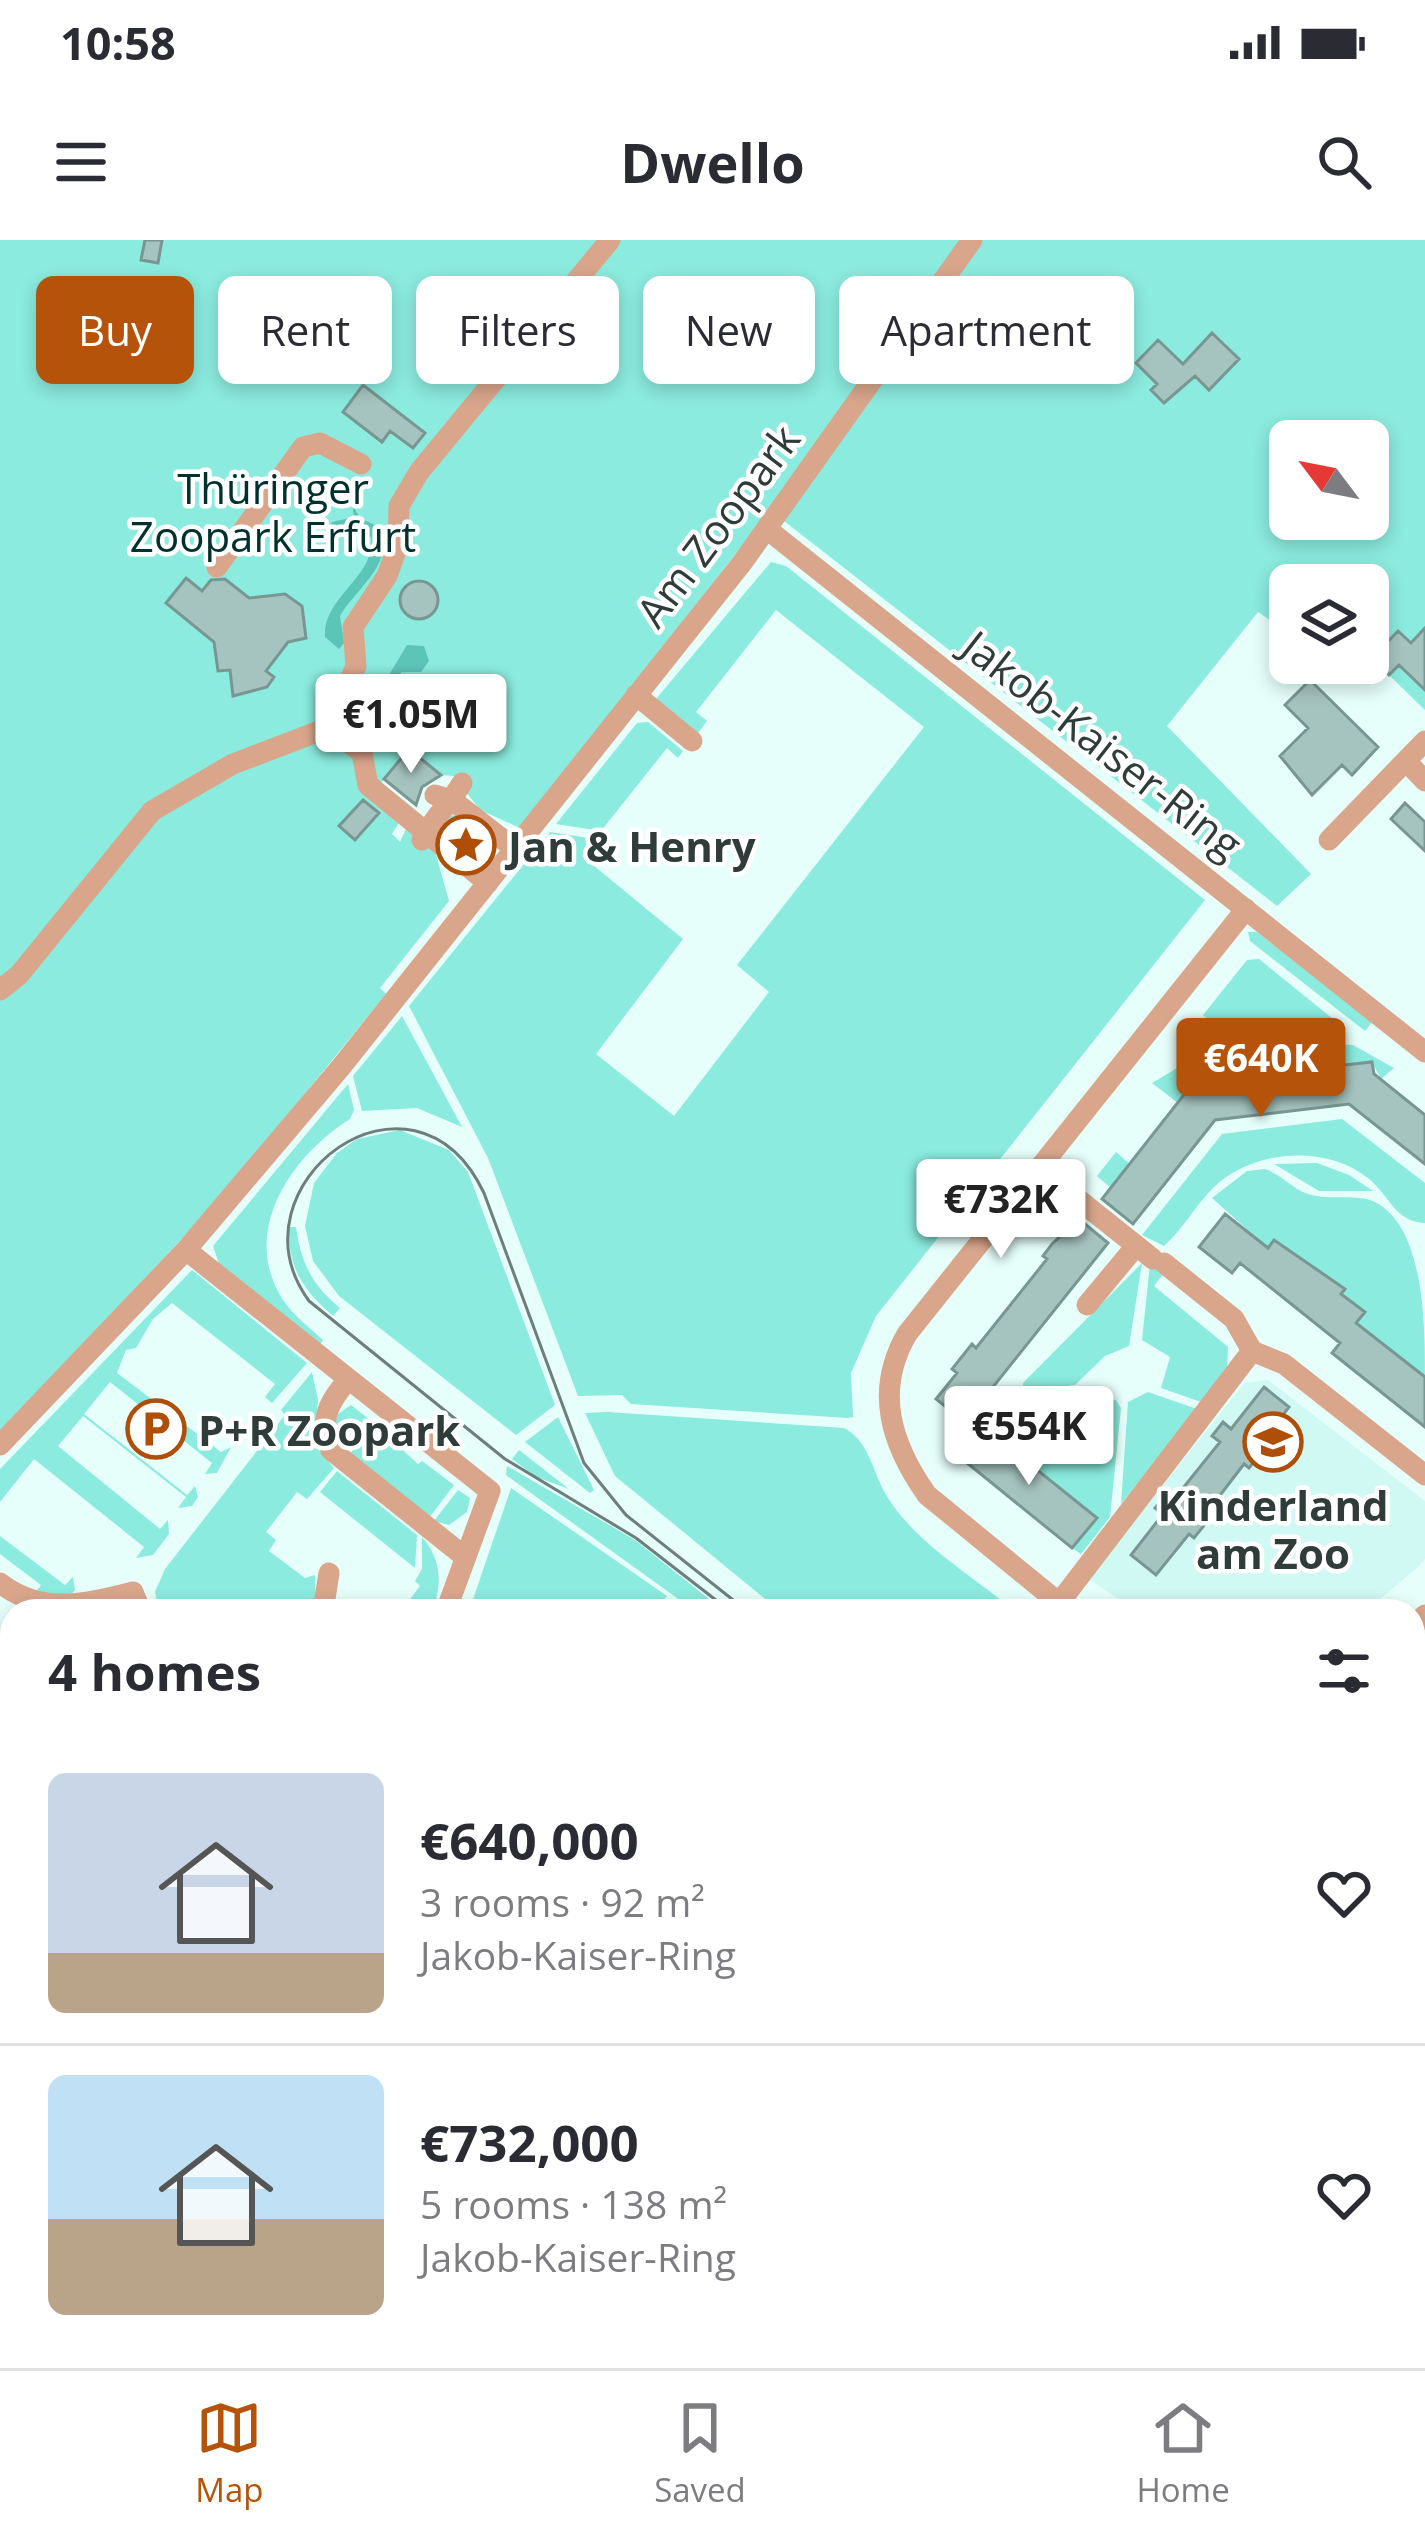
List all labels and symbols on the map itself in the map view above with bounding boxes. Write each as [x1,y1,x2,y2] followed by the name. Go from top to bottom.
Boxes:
[622,412,812,638] street label: Am Zoopark
[1269,420,1389,540] north arrow
[130,459,416,564] park label: Thüringer Zoopark Erfurt
[948,614,1255,871] street label: Jakob-Kaiser-Ring
[313,674,509,776] pin: €1.05M
[435,814,497,876] place icon: Jan & Henry
[504,817,756,874] place label: Jan & Henry
[1177,1018,1345,1120] pin: €640K
[917,1159,1085,1261] pin: €732K
[945,1386,1113,1488] pin: €554K
[125,1398,187,1460] parking icon: P+R Zoopark
[198,1401,461,1458] place label: P+R Zoopark
[1242,1411,1304,1473] school or university icon: Kinderland am Zoo
[1157,1476,1389,1581] place label: Kinderland am Zoo

